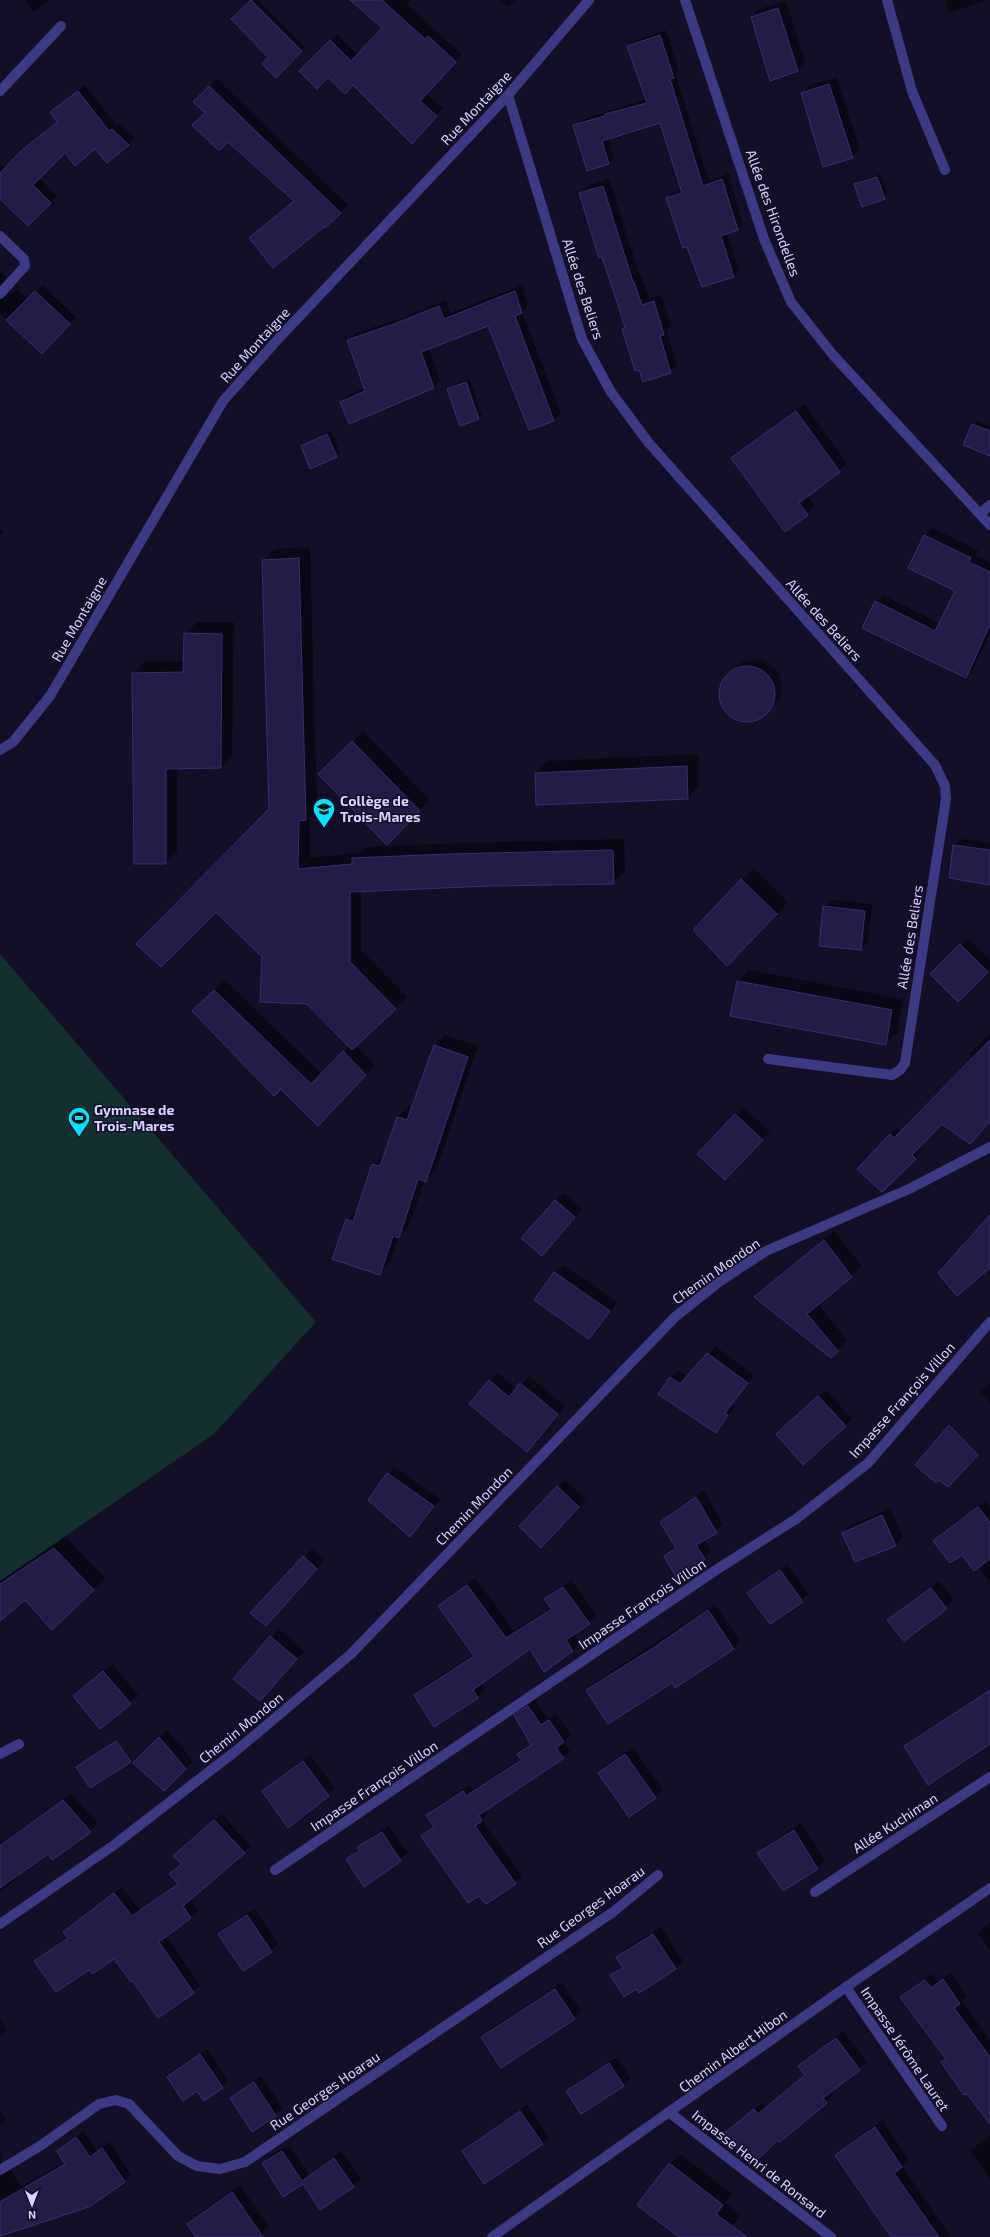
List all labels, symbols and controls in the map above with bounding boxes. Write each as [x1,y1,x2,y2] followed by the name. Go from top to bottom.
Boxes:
[437,67,514,148] street label: Rue Montaigne
[743,147,804,279] street label: Allée des Hirondelles
[559,236,608,341] street label: Allée des Beliers
[216,303,293,386] street label: Rue Montaigne
[47,573,110,664] street label: Rue Montaigne
[783,575,866,664] street label: Allée des Beliers
[340,792,421,825] place label: Collège de Trois-Mares
[311,796,337,829] school or university icon: Collège de Trois-Mares
[893,884,926,990] street label: Allée des Beliers
[94,1101,175,1134] place label: Gymnase de Trois-Mares
[66,1105,92,1138] sports icon: Gymnase de Trois-Mares
[669,1234,763,1307] street label: Chemin Mondon
[845,1338,959,1462] street label: Impasse François Villon
[432,1463,516,1549] street label: Chemin Mondon
[575,1555,709,1653] street label: Impasse François Villon
[195,1689,286,1767] street label: Chemin Mondon
[307,1737,441,1835] street label: Impasse François Villon
[849,1789,940,1856] street label: Allée Kuchiman
[534,1862,648,1951] street label: Rue Georges Hoarau
[858,1983,953,2114] street label: Impasse Jérôme Lauret
[675,2006,790,2096] street label: Chemin Albert Hibon
[267,2048,383,2134] street label: Rue Georges Hoarau
[689,2106,830,2221] street label: Impasse Henri de Ronsard
[12,2185,52,2225] north arrow
[28,2209,36,2222] text: N

